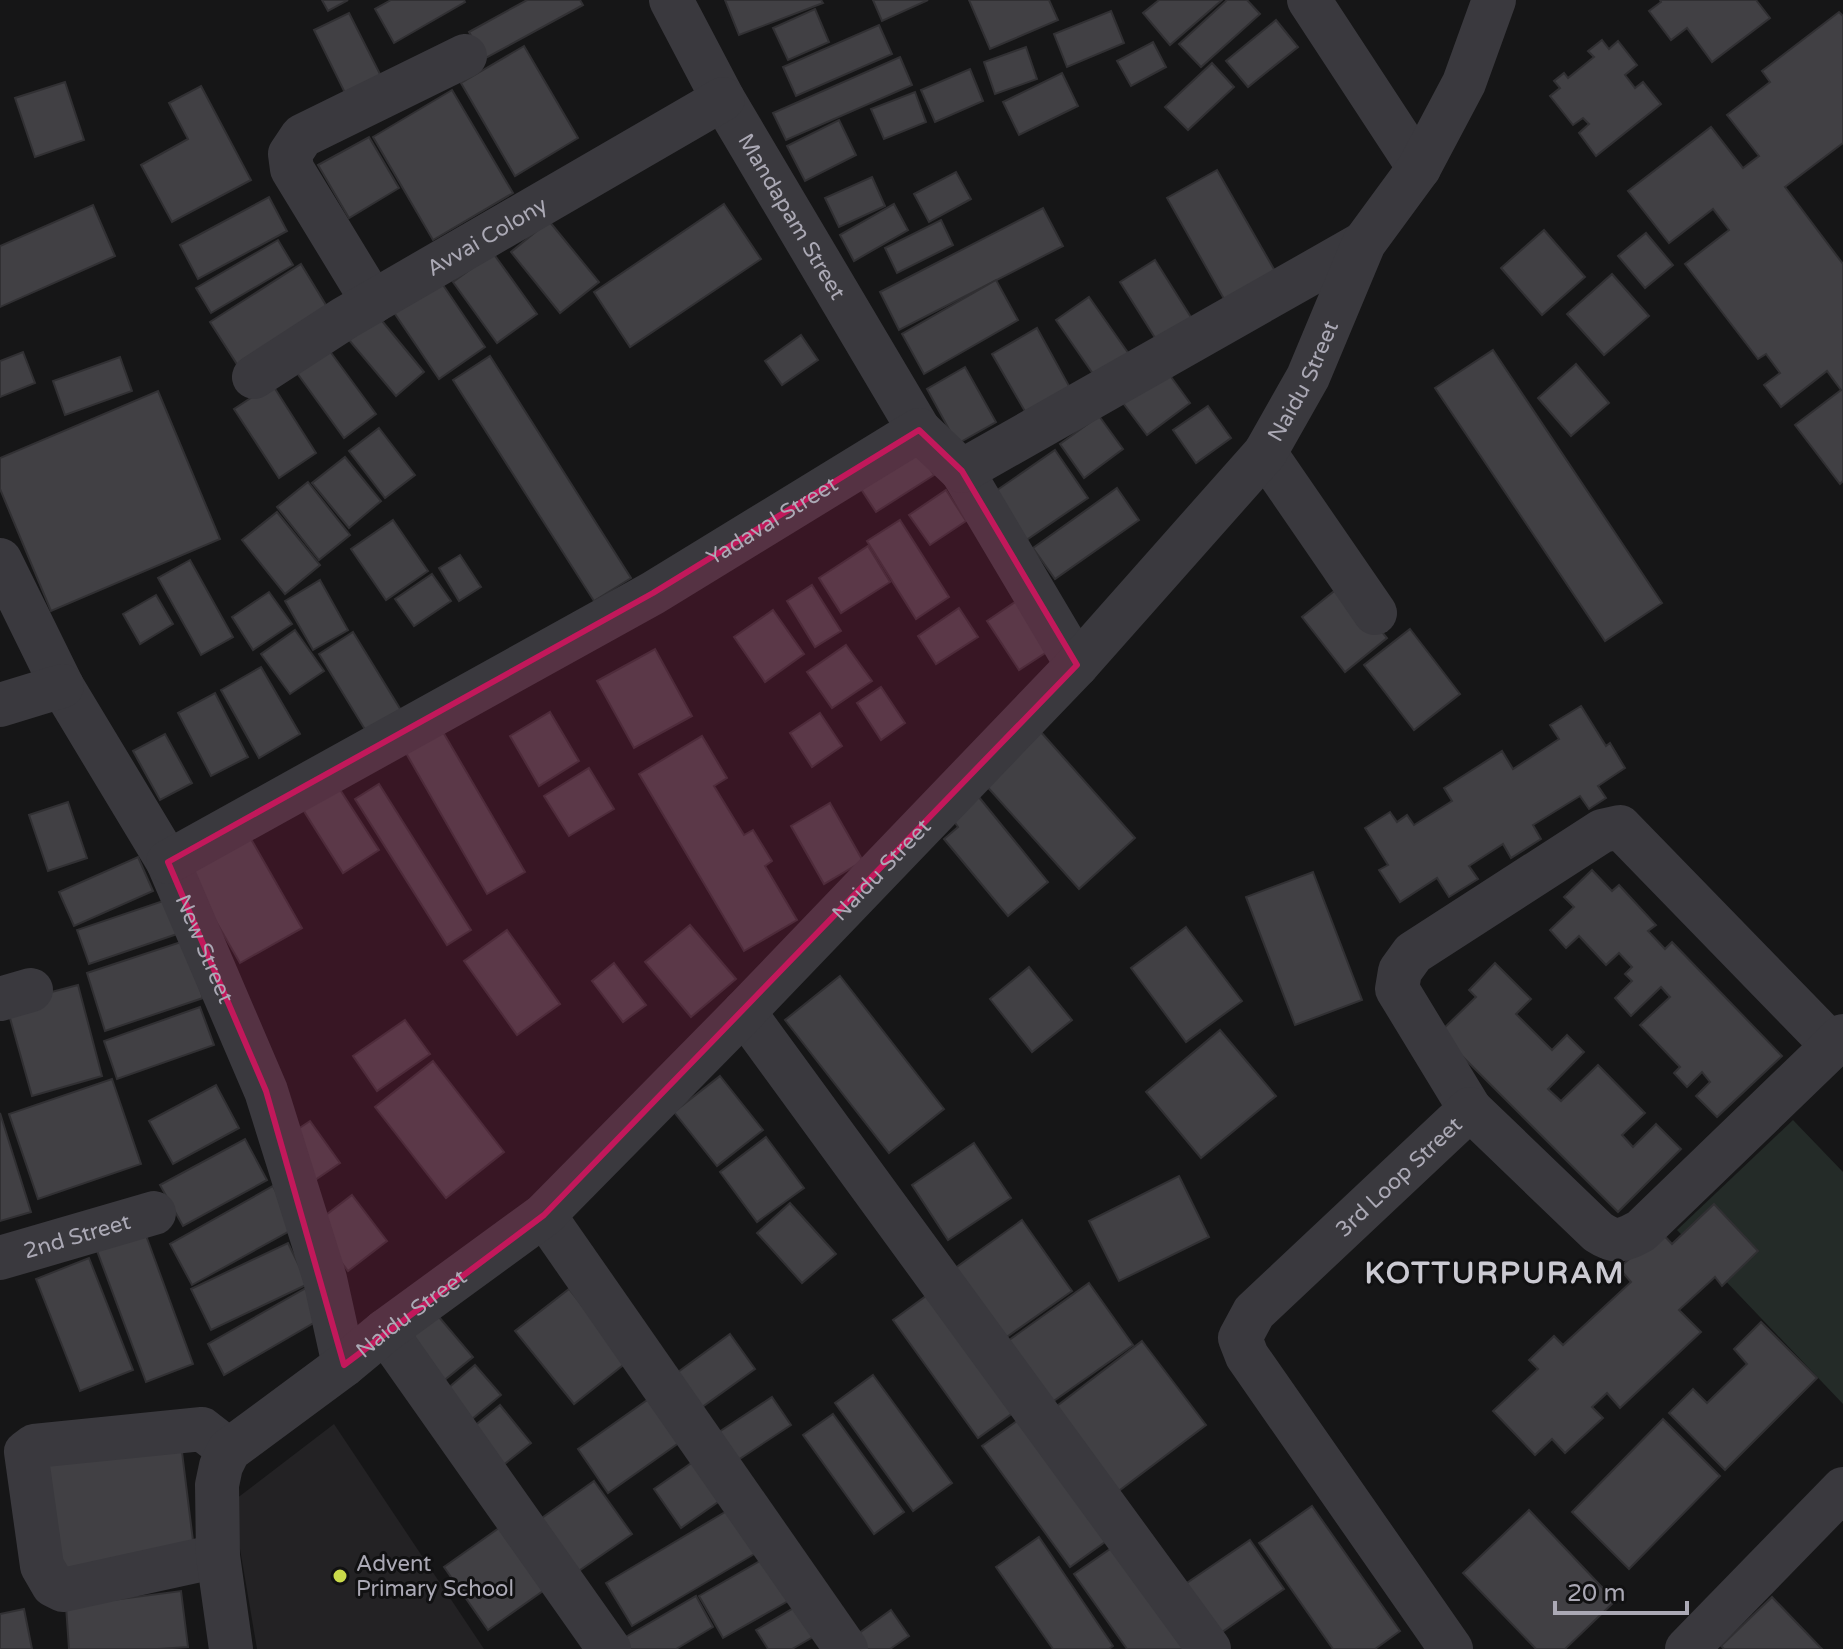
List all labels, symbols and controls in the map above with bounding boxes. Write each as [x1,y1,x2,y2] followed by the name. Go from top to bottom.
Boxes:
[732,129,851,304] street label: Mandapam Street
[422,192,552,282] street label: Avvai Colony
[1262,317,1344,446] street label: Naidu Street
[702,471,843,571] street label: Yadaval Street
[827,814,937,926] street label: Naidu Street
[169,891,239,1007] street label: New Street
[1331,1112,1468,1243] street label: 3rd Loop Street
[21,1209,133,1264] street label: 2nd Street
[1365,1255,1625,1292] district label: KOTTURPURAM
[351,1264,472,1364] street label: Naidu Street
[356,1551,514,1602] place label: Advent Primary School
[1555,1565,1687,1615] scale bar
[331,1567,349,1585] marker: Advent Primary School
[1567,1579,1625,1608] text: 20 m

